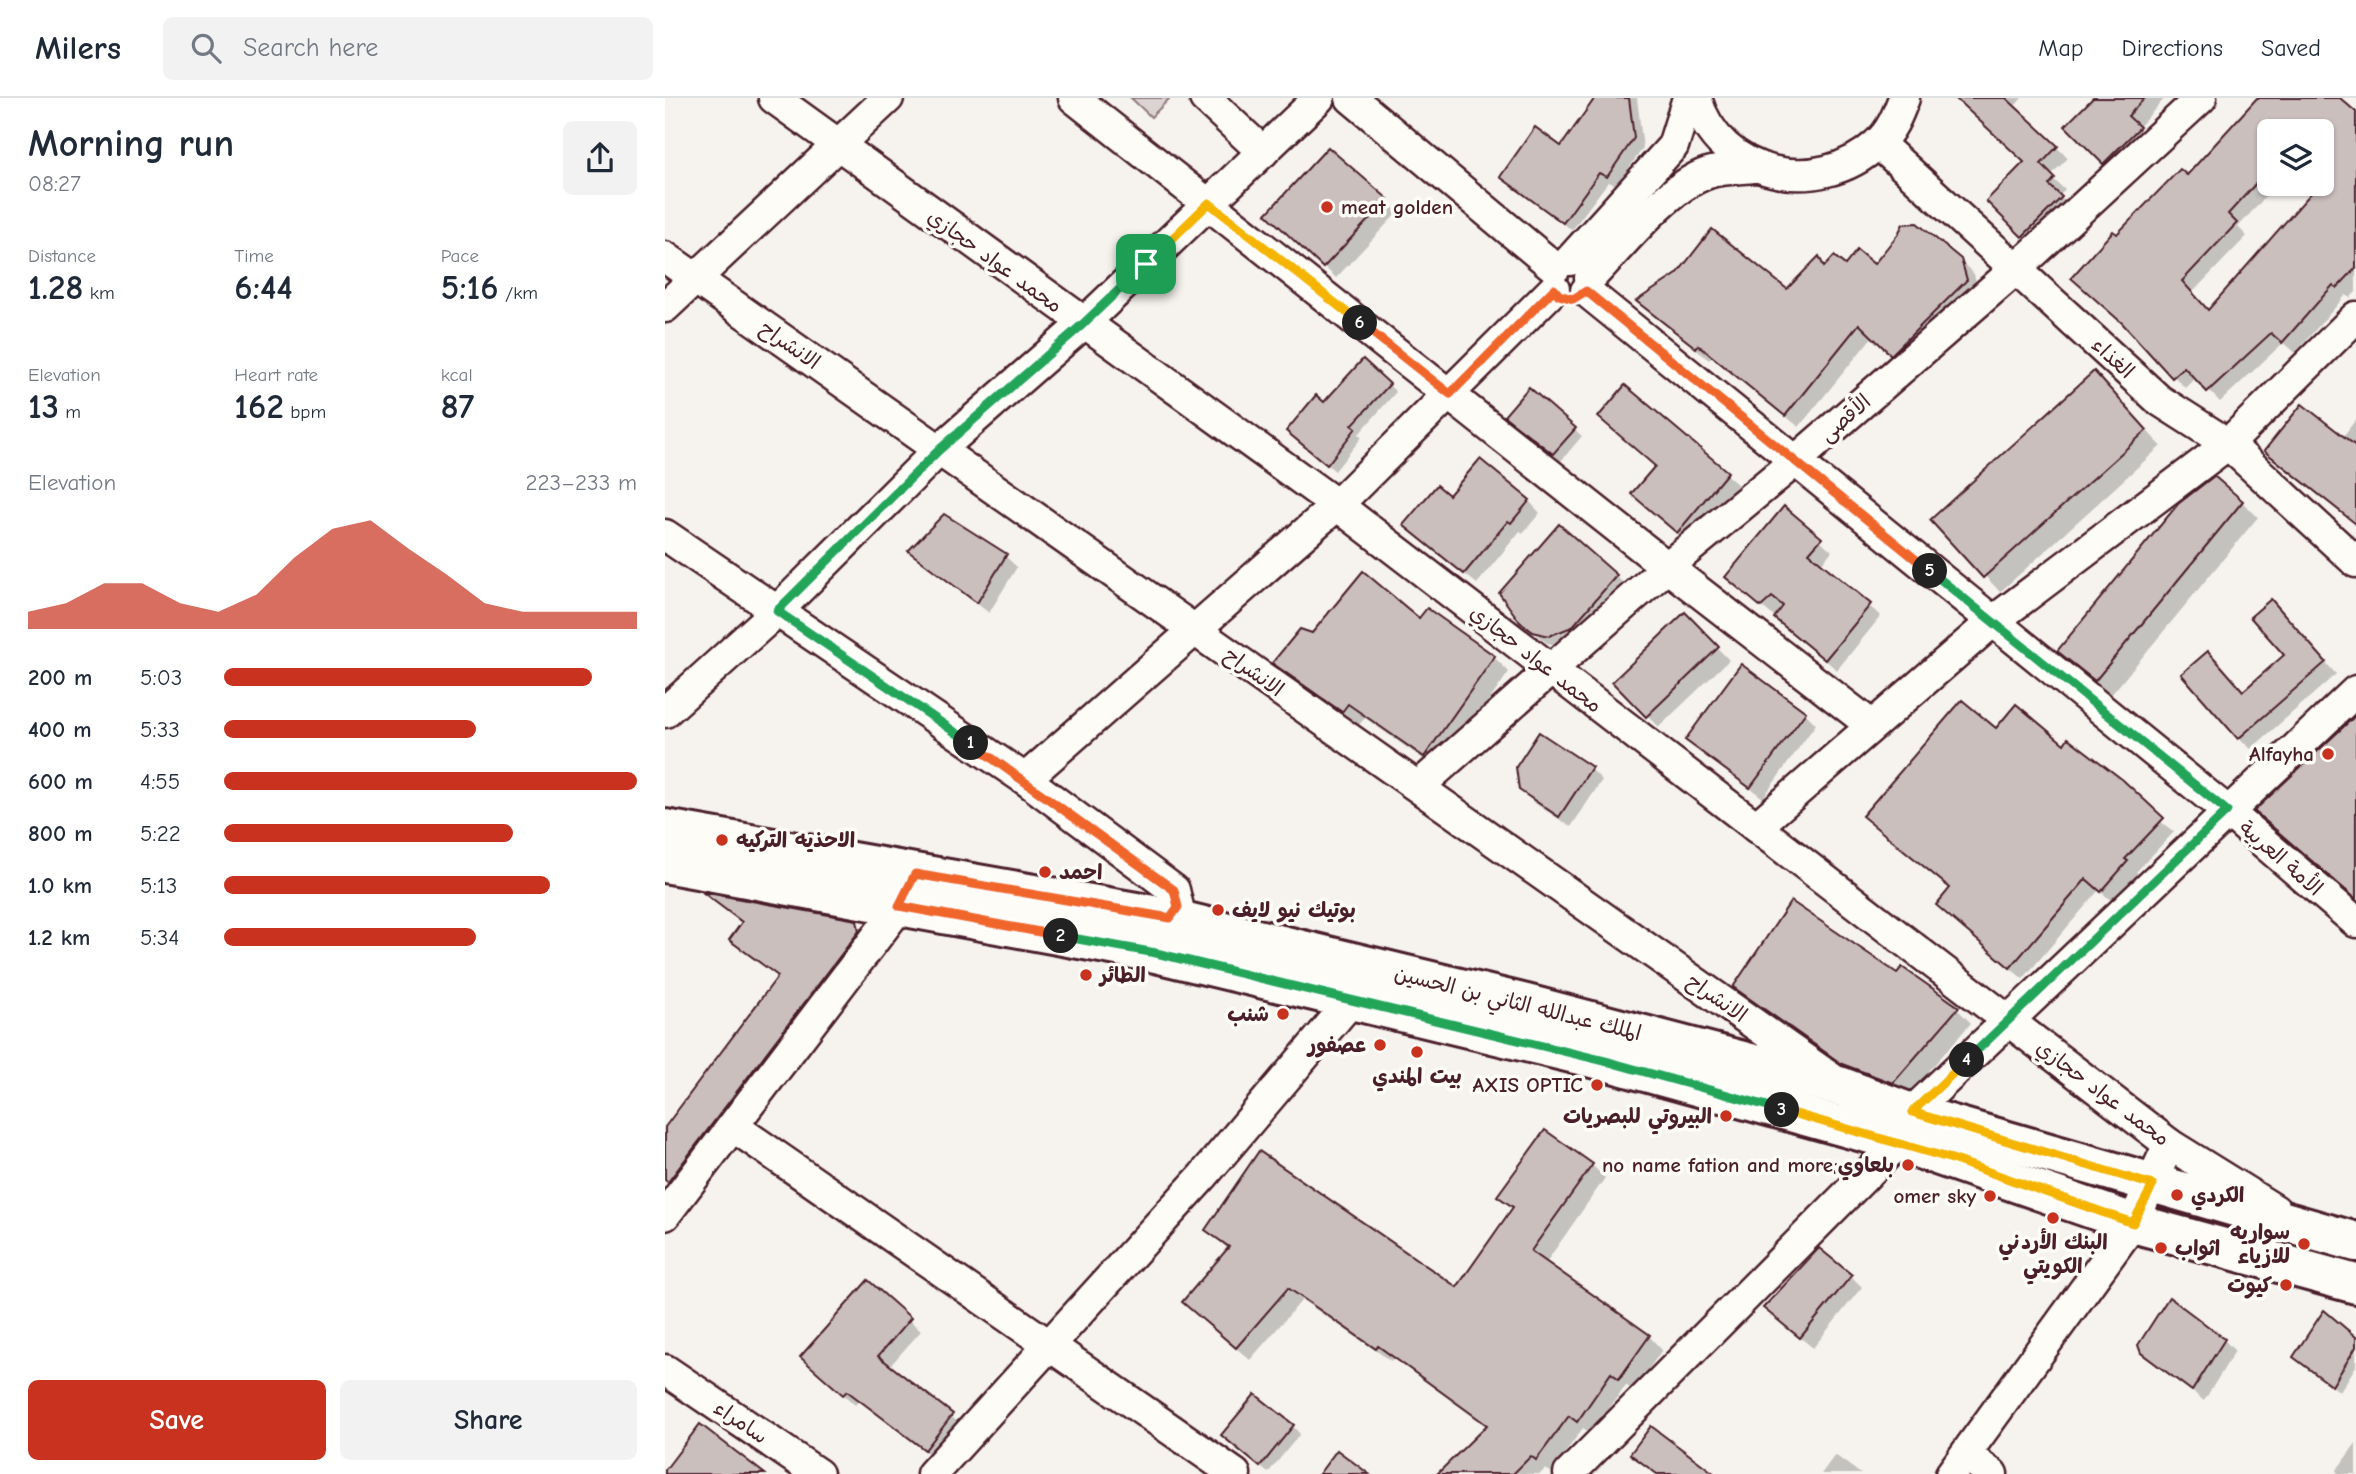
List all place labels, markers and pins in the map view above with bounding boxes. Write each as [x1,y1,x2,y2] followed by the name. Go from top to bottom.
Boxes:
[1341,195,1453,219] place label: meat golden
[1319,199,1335,215] marker: meat golden
[1116,234,1176,294] pin
[1343,306,1377,341] pin: 6
[1913,554,1947,588] pin: 5
[953,726,989,760] pin: 1
[2249,742,2314,766] place label: Alfayha
[2320,746,2336,762] marker: Alfayha
[736,828,855,853] place label: الاحذيه التركيه
[714,832,730,848] marker: الاحذيه التركيه
[1059,860,1102,884] place label: احمد
[1037,864,1053,880] marker: احمد
[1232,898,1356,923] place label: بوتيك نيو لايف
[1210,902,1226,918] marker: بوتيك نيو لايف
[1043,918,1079,954] pin: 2
[1098,963,1146,987] place label: الطائر
[1078,967,1094,983] marker: الطائر
[1227,1002,1269,1027] place label: شنب
[1275,1006,1291,1022] marker: شنب
[1306,1033,1366,1058] place label: عصفور
[1372,1037,1388,1053] marker: عصفور
[1949,1042,1985,1077] pin: 4
[1409,1044,1425,1060] marker: بيت المندي
[1372,1064,1462,1092] place label: بيت المندي
[1472,1073,1583,1097] place label: AXIS OPTIC
[1589,1077,1605,1093] marker: AXIS OPTIC
[1765,1093,1799,1128] pin: 3
[1563,1104,1712,1135] place label: البيروتي للبصريات
[1718,1108,1734,1124] marker: البيروتي للبصريات
[1602,1153,1894,1181] place label: no name fation and more;بلعاوي
[1900,1157,1916,1173] marker: no name fation and more;بلعاوي
[2191,1183,2244,1211] place label: الكردي
[1893,1184,1976,1208] place label: omer sky
[2169,1187,2185,1203] marker: الكردي
[1982,1188,1998,1204] marker: omer sky
[2045,1210,2061,1226] marker: البنك الأردني الكويتي
[2230,1220,2290,1269] place label: سواريه للازياء
[1998,1228,2108,1285] place label: البنك الأردني الكويتي
[2175,1236,2220,1261] place label: اثواب
[2296,1236,2312,1252] marker: سواريه للازياء
[2153,1240,2169,1256] marker: اثواب
[2227,1273,2273,1299] place label: كيوت
[2278,1277,2294,1293] marker: كيوت

